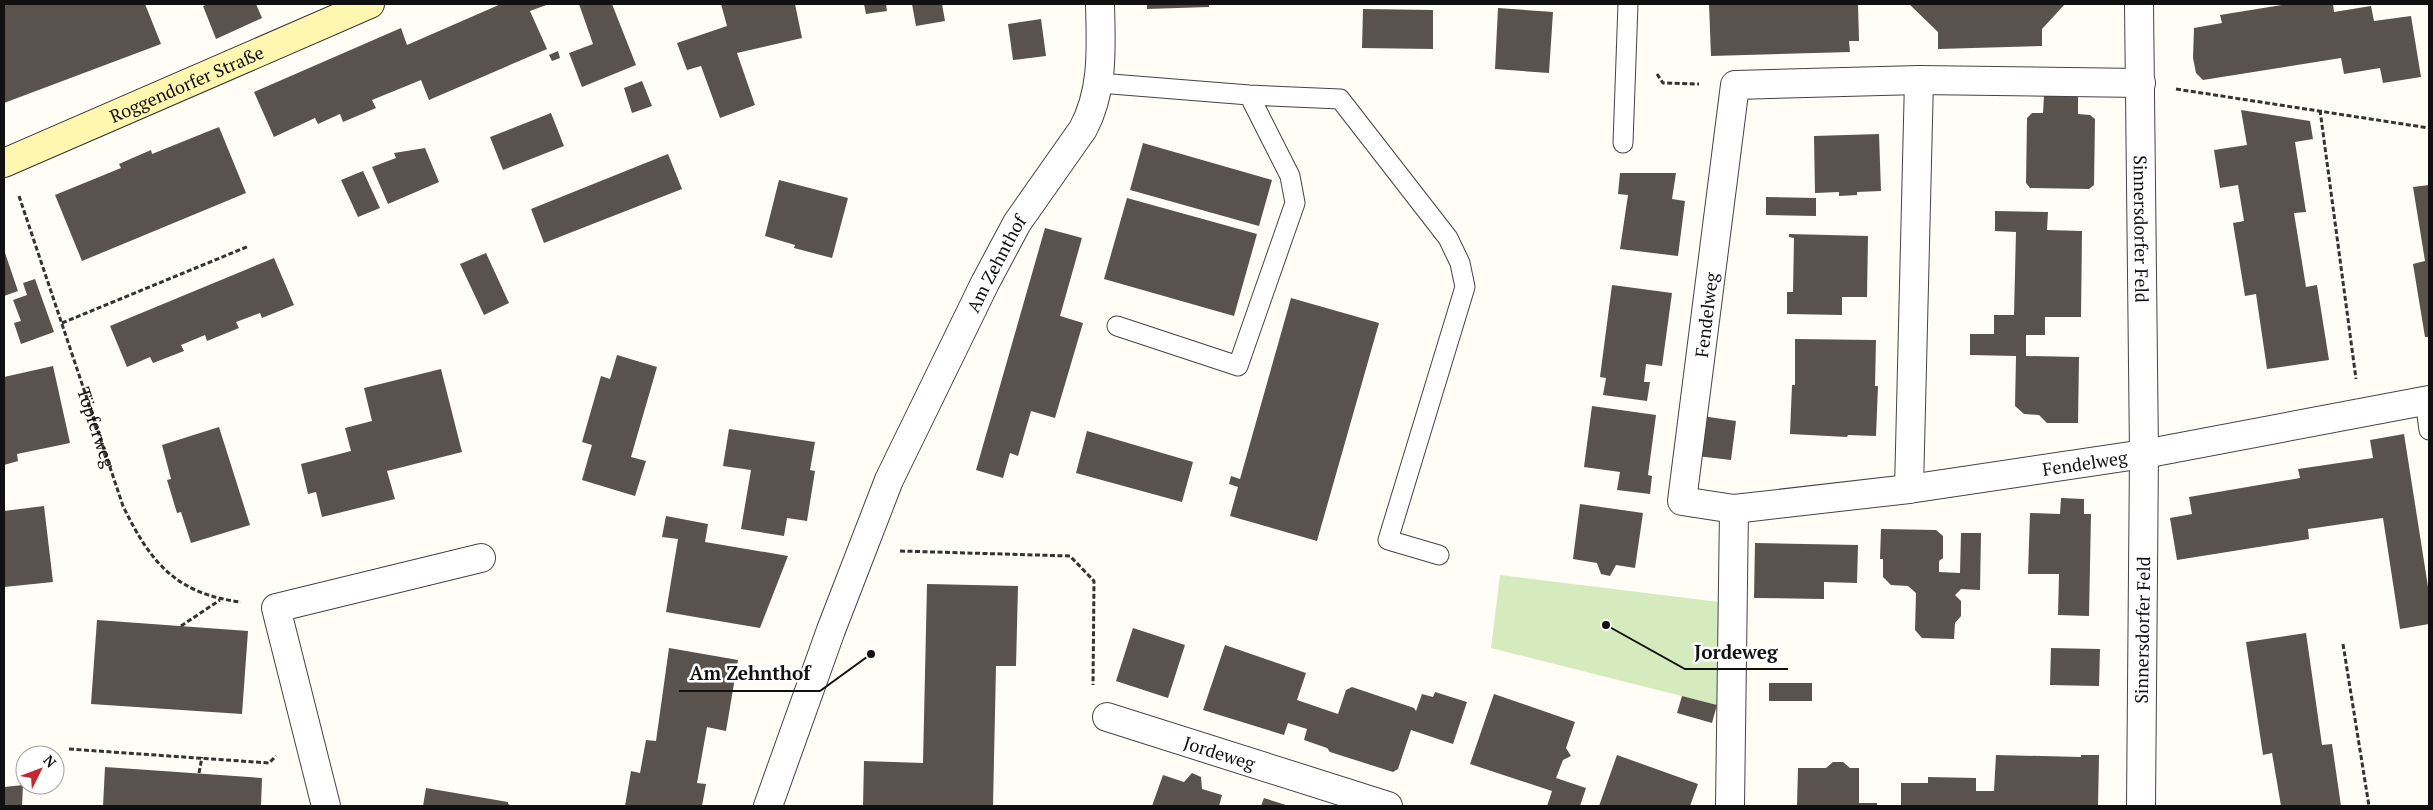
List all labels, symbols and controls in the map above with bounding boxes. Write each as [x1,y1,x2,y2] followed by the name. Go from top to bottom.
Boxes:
[106,40,267,128] street label: Roggendorfer Straße
[2129,155,2154,303] street label: Sinnersdorfer Feld
[961,209,1032,316] street label: Am Zehnthof
[1689,271,1723,359] street label: Fendelweg
[72,384,121,471] street label: Töpferweg
[2041,445,2129,481] street label: Fendelweg
[2129,556,2155,704] street label: Sinnersdorfer Feld
[1685,635,1788,669] callout: Jordeweg
[1694,639,1779,664] text: Jordeweg
[679,657,820,691] callout: Am Zehnthof
[690,660,812,685] text: Am Zehnthof
[1181,730,1259,775] street label: Jordeweg
[15,745,65,795] north arrow
[39,751,61,772] text: N

